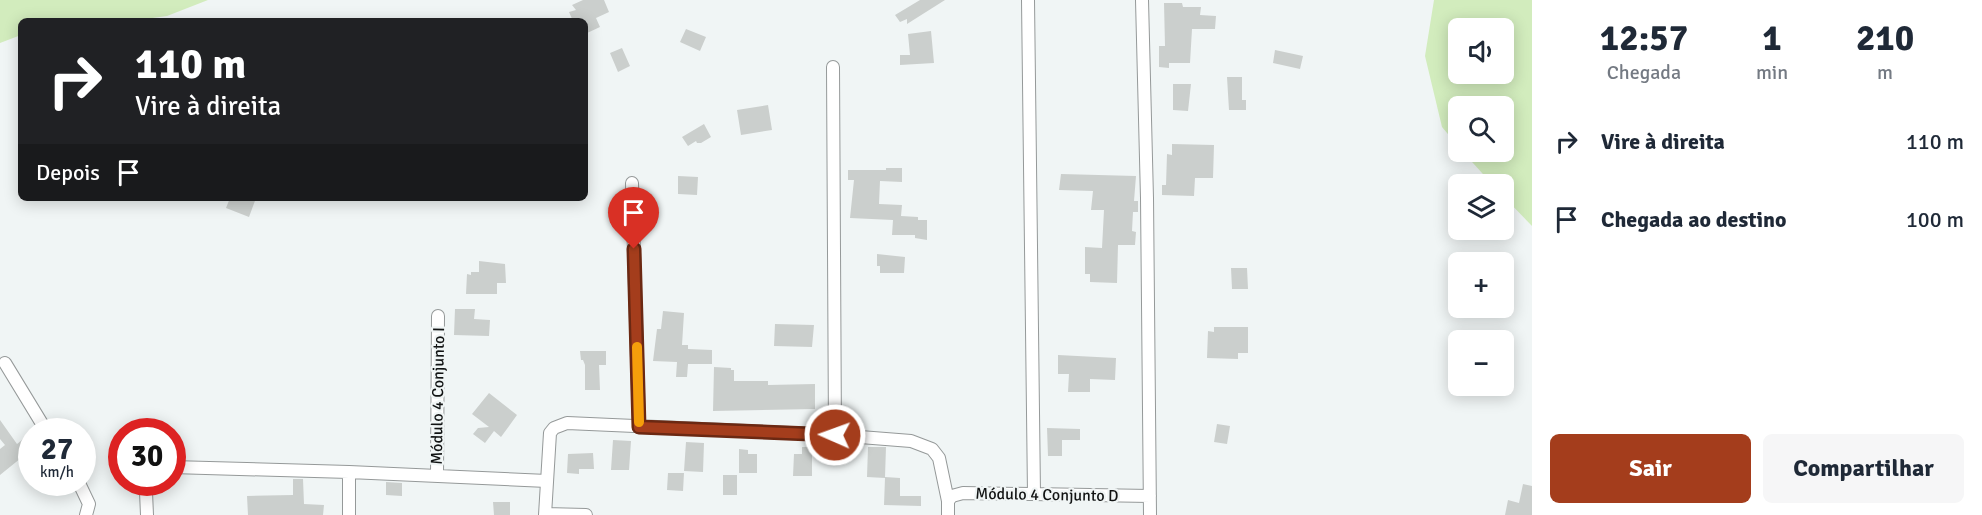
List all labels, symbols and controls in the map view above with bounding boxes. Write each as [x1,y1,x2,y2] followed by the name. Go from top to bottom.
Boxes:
[1600,16,1688,61] text: 12:57
[1762,16,1782,61] text: 1
[1856,16,1914,61] text: 210
[1448,18,1514,396] map controls
[1448,18,1514,84] button: sound
[135,39,246,90] text: 110 m
[36,42,114,120] icon: right
[1607,60,1681,85] text: Chegada
[1756,60,1788,85] text: min
[1877,60,1893,85] text: m
[135,90,281,123] text: Vire à direita
[1448,96,1514,162] button: search
[1550,125,1583,158] icon: right
[1601,128,1725,155] text: Vire à direita
[1906,128,1964,155] text: 110 m
[112,156,145,189] icon: arrive
[36,159,100,186] text: Depois
[1448,174,1514,240] button: layers
[608,187,659,249] pin
[617,196,650,229] icon: arrive
[1550,203,1583,236] icon: arrive
[1601,206,1787,233] text: Chegada ao destino
[1906,206,1964,233] text: 100 m
[1448,252,1514,318] button: +
[427,327,449,465] street label: Módulo 4 Conjunto I
[1448,330,1514,396] button: −
[803,403,867,467] position arrow
[108,418,186,496] speed limit sign: 30
[41,431,73,468] text: 27
[1550,434,1751,503] button: Sair
[1763,434,1964,503] button: Compartilhar
[40,463,74,481] text: km/h
[975,484,1119,506] street label: Módulo 4 Conjunto D

